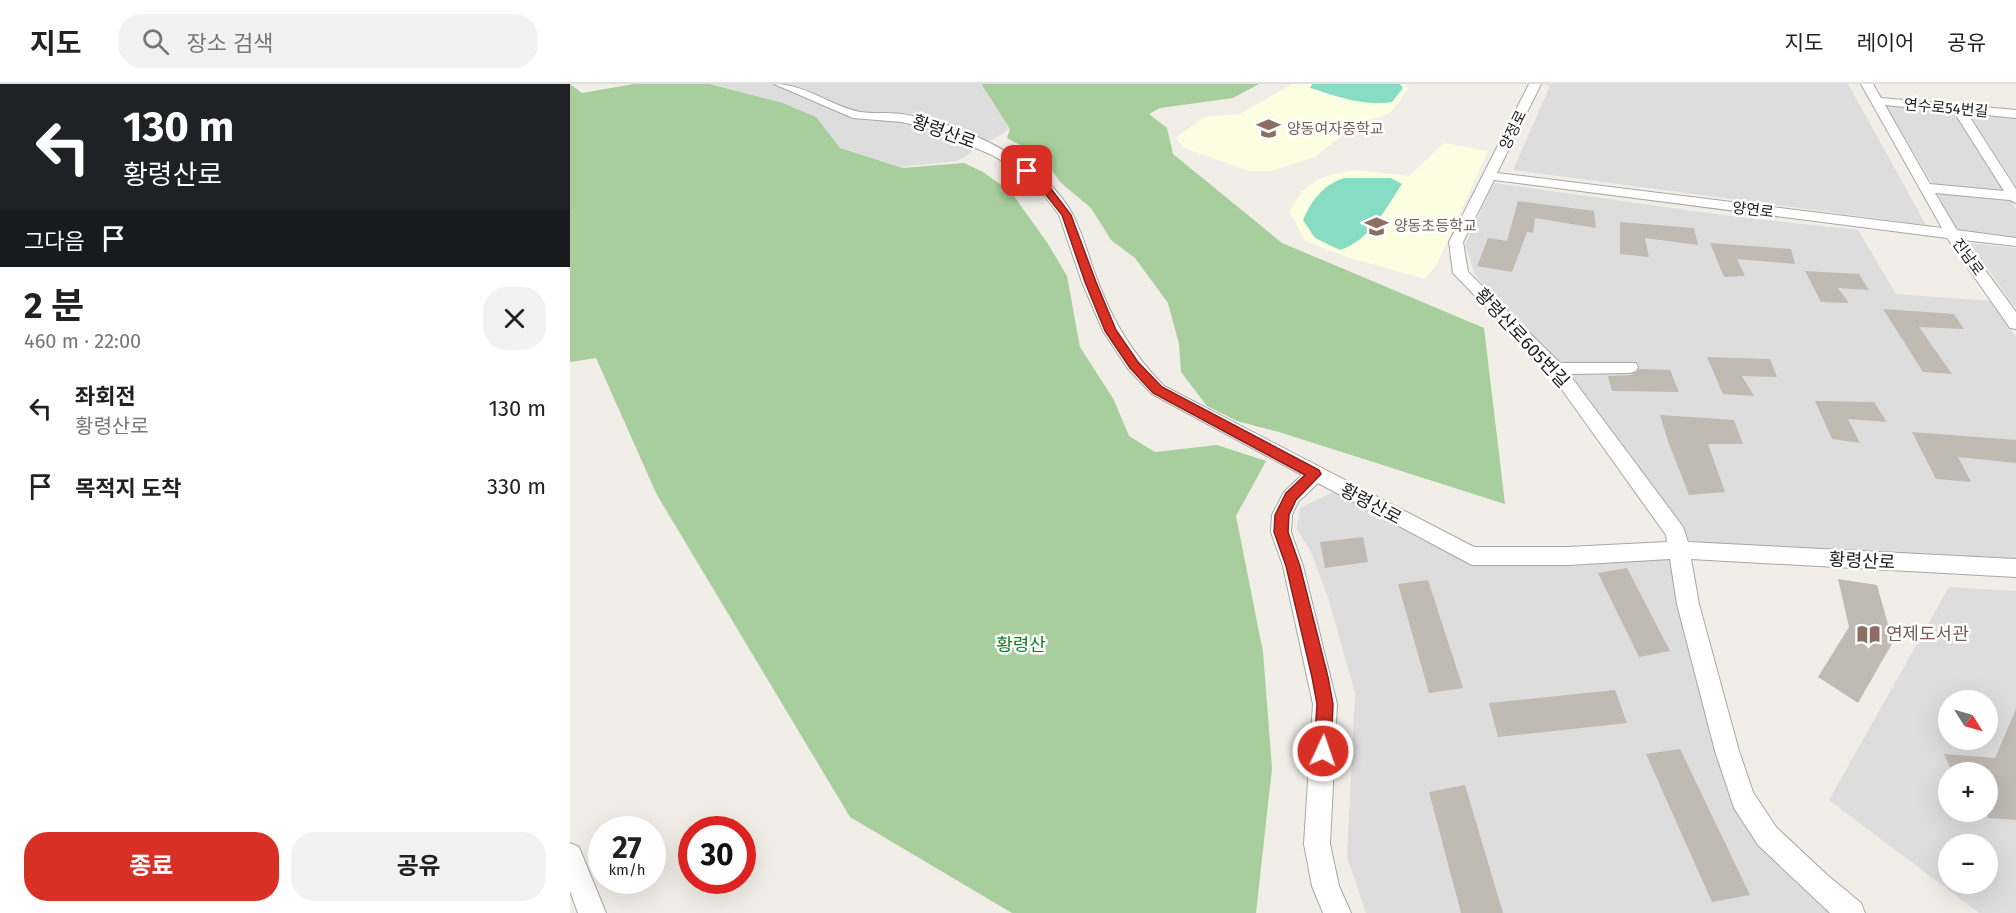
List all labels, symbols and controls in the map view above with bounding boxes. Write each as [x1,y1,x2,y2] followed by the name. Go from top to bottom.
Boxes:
[118,14,538,68] search box
[139,25,172,58] icon: search
[30,27,82,60] text: 지도
[187,30,273,57] text: 장소 검색
[1785,30,1823,56] text: 지도
[1856,30,1914,56] text: 레이어
[1947,30,1986,56] text: 공유
[1903,95,1989,121] street label: 연수로54번길
[123,102,234,152] text: 130 m
[1496,107,1530,153] street label: 양정로
[24,108,102,186] icon: left
[909,110,979,154] street label: 황령산로
[1256,116,1282,142] school or university icon: 양동여자중학교
[1287,120,1384,138] place label: 양동여자중학교
[1001,145,1052,196] pin
[1010,154,1043,187] icon: arrive
[123,159,222,191] text: 황령산로
[1731,199,1775,221] street label: 양연로
[1363,213,1389,239] school or university icon: 양동초등학교
[1394,217,1477,235] place label: 양동초등학교
[97,222,130,255] icon: arrive
[24,228,85,255] text: 그다음
[1949,235,1987,279] street label: 진남로
[24,284,84,328] text: 2 분
[1470,284,1574,392] street label: 황령산로605번길
[483,287,546,350] button: close
[24,329,141,353] text: 460 m · 22:00
[75,383,136,410] text: 좌회전
[24,392,57,425] icon: left
[489,395,546,422] text: 130 m
[75,414,149,438] text: 황령산로
[24,470,57,503] icon: arrive
[487,473,546,500] text: 330 m
[75,475,181,502] text: 목적지 도착
[1337,479,1405,529] street label: 황령산로
[1828,548,1896,574] street label: 황령산로
[1855,621,1881,647] library icon: 연제도서관
[1886,623,1969,645] place label: 연제도서관
[996,634,1046,656] park label: 황령산
[1938,690,1998,750] north arrow
[1938,690,1998,894] map controls
[1291,719,1355,783] position arrow
[1938,762,1998,822] button: +
[678,816,756,894] speed limit sign: 30
[612,830,642,866] text: 27
[24,832,279,901] button: 종료
[291,832,546,901] button: 공유
[1938,834,1998,894] button: −
[608,861,646,879] text: km/h

